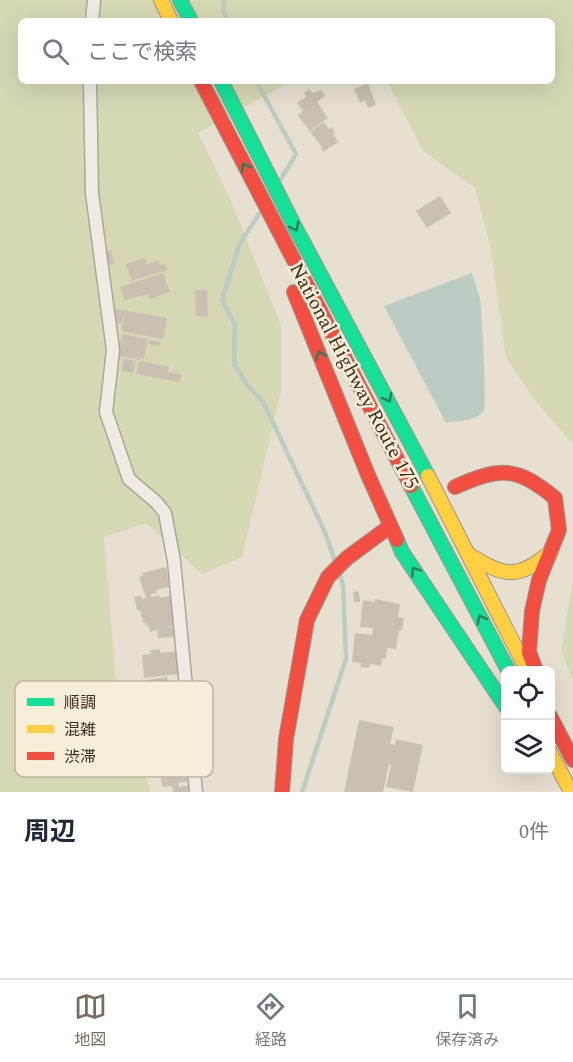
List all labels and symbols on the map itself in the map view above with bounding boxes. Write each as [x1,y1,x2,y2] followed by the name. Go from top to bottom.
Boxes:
[240,162,252,173] one-way arrow
[288,220,299,231] one-way arrow
[281,257,427,495] street label: National Highway Route 175
[315,350,327,361] one-way arrow
[381,392,392,403] one-way arrow
[411,567,422,578] one-way arrow
[477,614,488,625] one-way arrow
[15,681,213,777] legend
[64,691,96,715] text: 順調
[64,718,96,742] text: 混雑
[64,745,96,769] text: 渋滞

